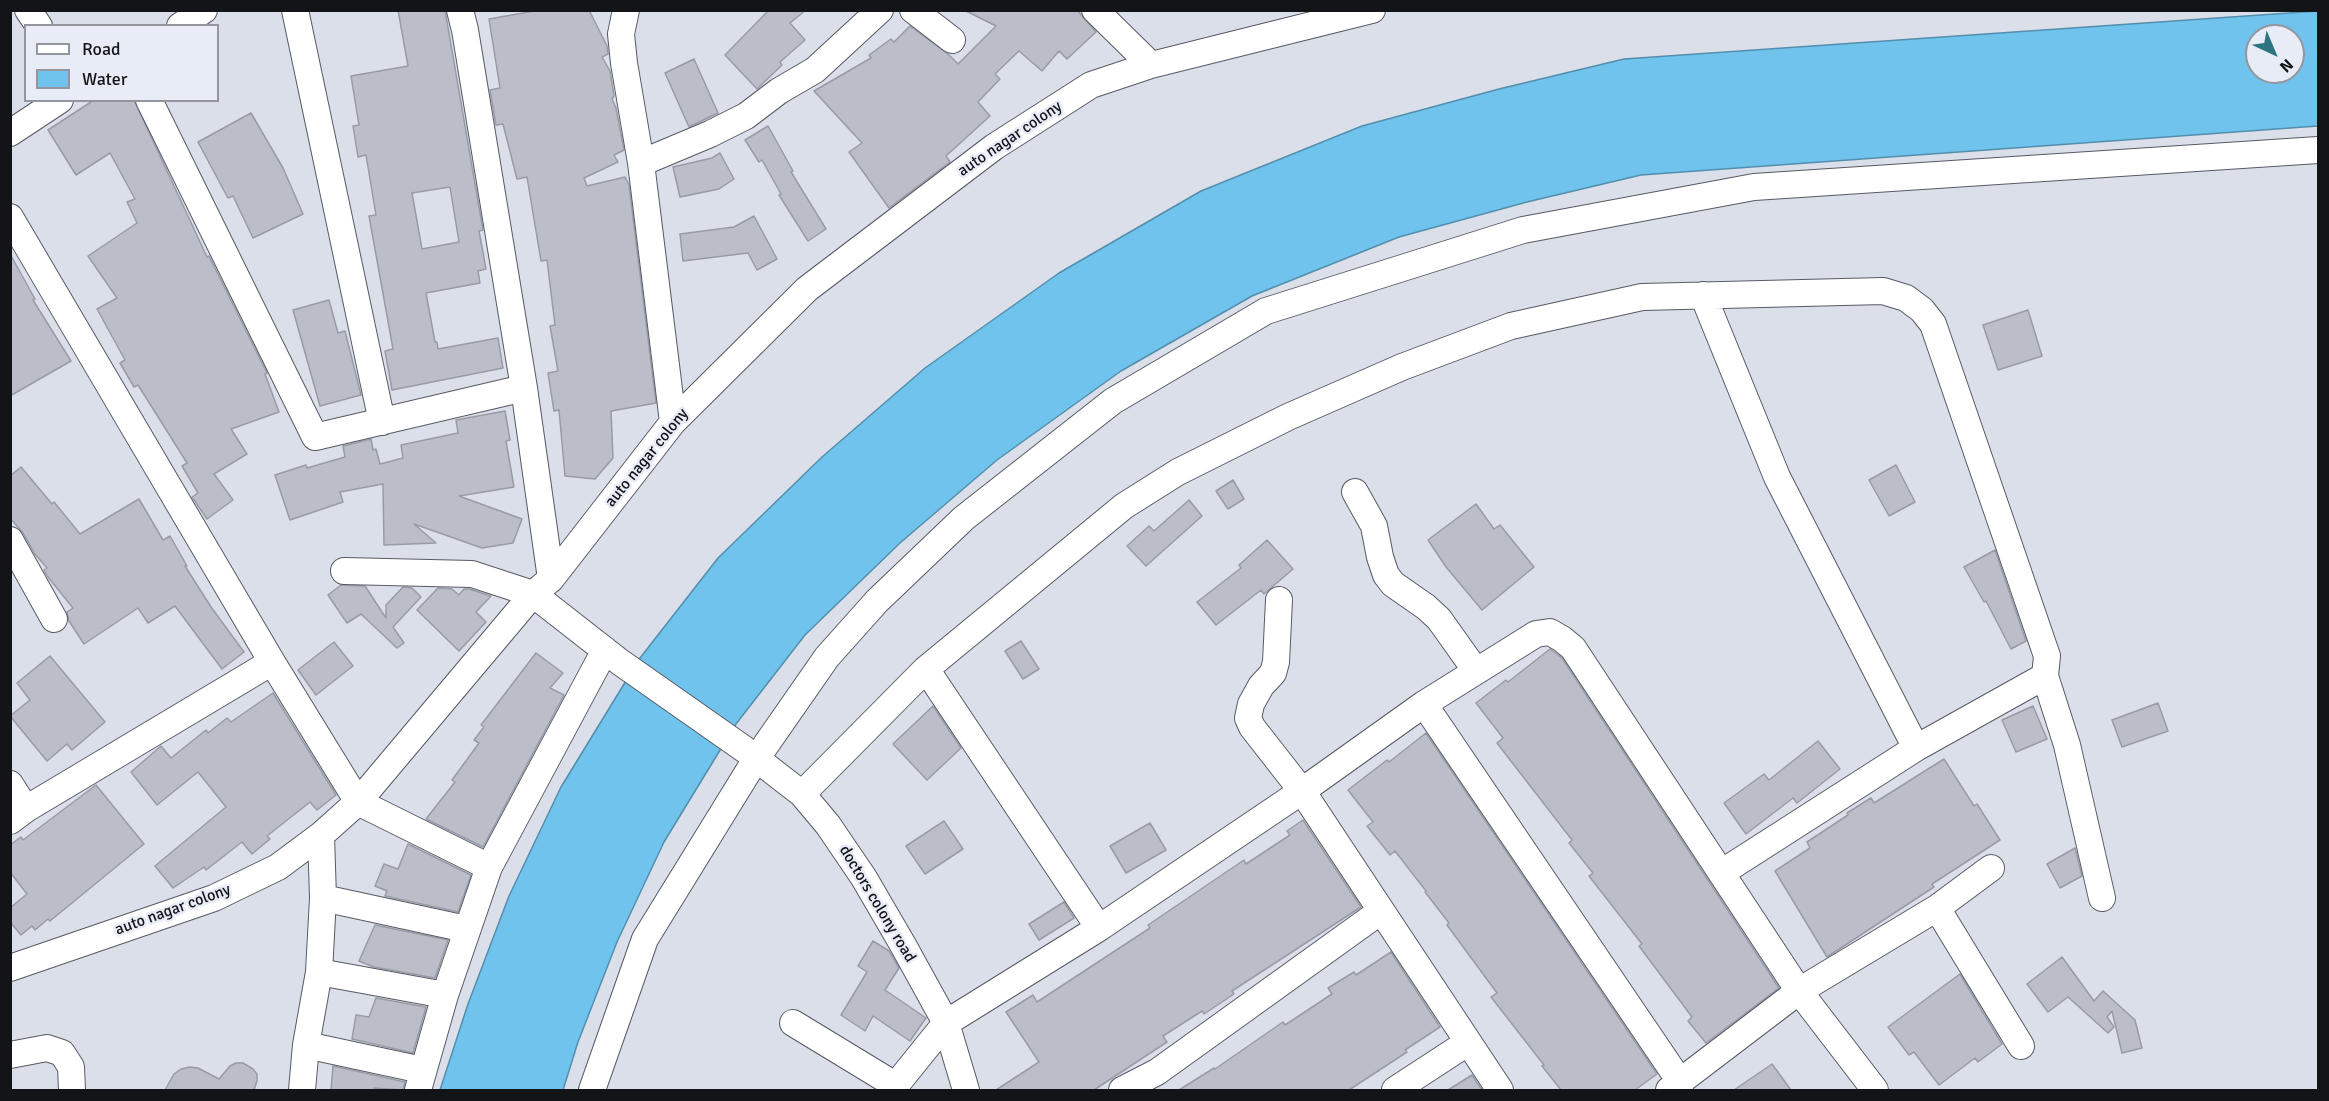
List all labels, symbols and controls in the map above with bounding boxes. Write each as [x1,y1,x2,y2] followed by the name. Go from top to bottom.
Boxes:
[24,24,219,102] legend
[2245,24,2305,84] north arrow
[82,38,121,60] text: Road
[2275,54,2297,77] text: N
[82,68,127,90] text: Water
[954,97,1066,181] street label: auto nagar colony
[601,405,693,511] street label: auto nagar colony
[835,842,919,966] street label: doctors colony road
[113,880,233,940] street label: auto nagar colony

